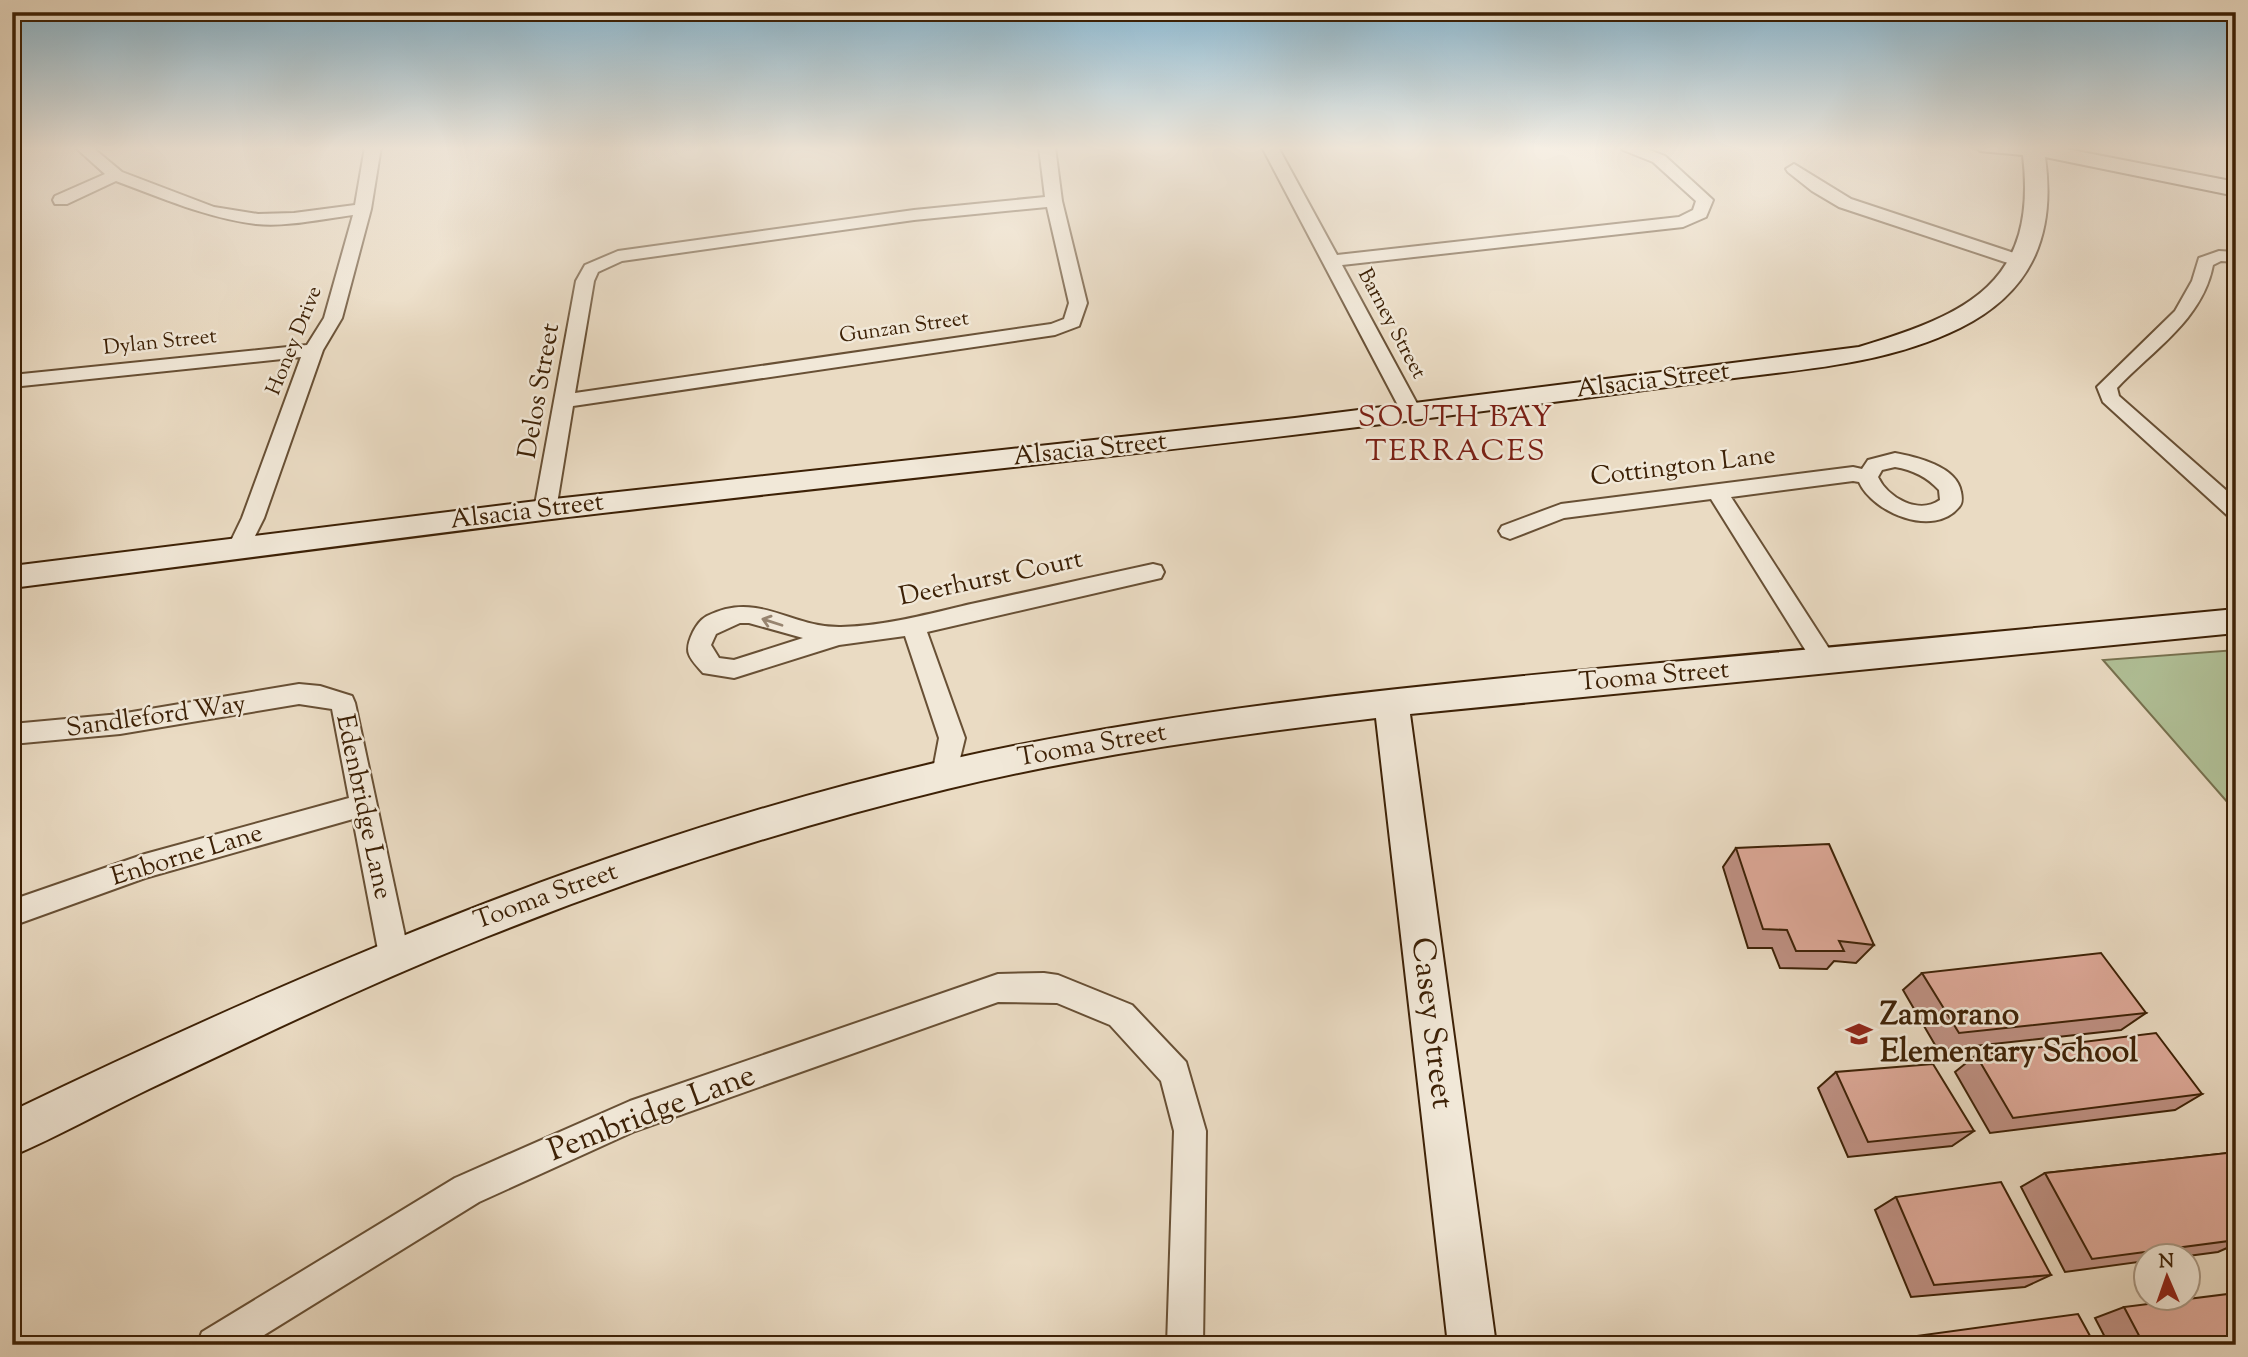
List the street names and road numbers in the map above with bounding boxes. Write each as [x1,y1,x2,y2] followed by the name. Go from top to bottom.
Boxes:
[1349,263,1433,385] street label: Barney Street
[260,282,330,400] street label: Honey Drive
[837,304,971,352] street label: Gunzan Street
[510,320,570,462] street label: Delos Street
[102,322,218,364] street label: Dylan Street
[1574,353,1732,409] street label: Alsacia Street
[1011,424,1169,476] street label: Alsacia Street
[1588,437,1778,497] street label: Cottington Lane
[448,484,606,540] street label: Alsacia Street
[896,541,1086,617] street label: Deerhurst Court
[1577,652,1731,702] street label: Tooma Street
[64,686,248,748] street label: Sandleford Way
[325,711,401,903] street label: Edenbridge Lane
[1015,715,1169,777] street label: Tooma Street
[107,815,267,897] street label: Enborne Lane
[469,854,623,940] street label: Tooma Street
[1398,935,1464,1111] street label: Casey Street
[542,1053,762,1175] street label: Pembridge Lane

